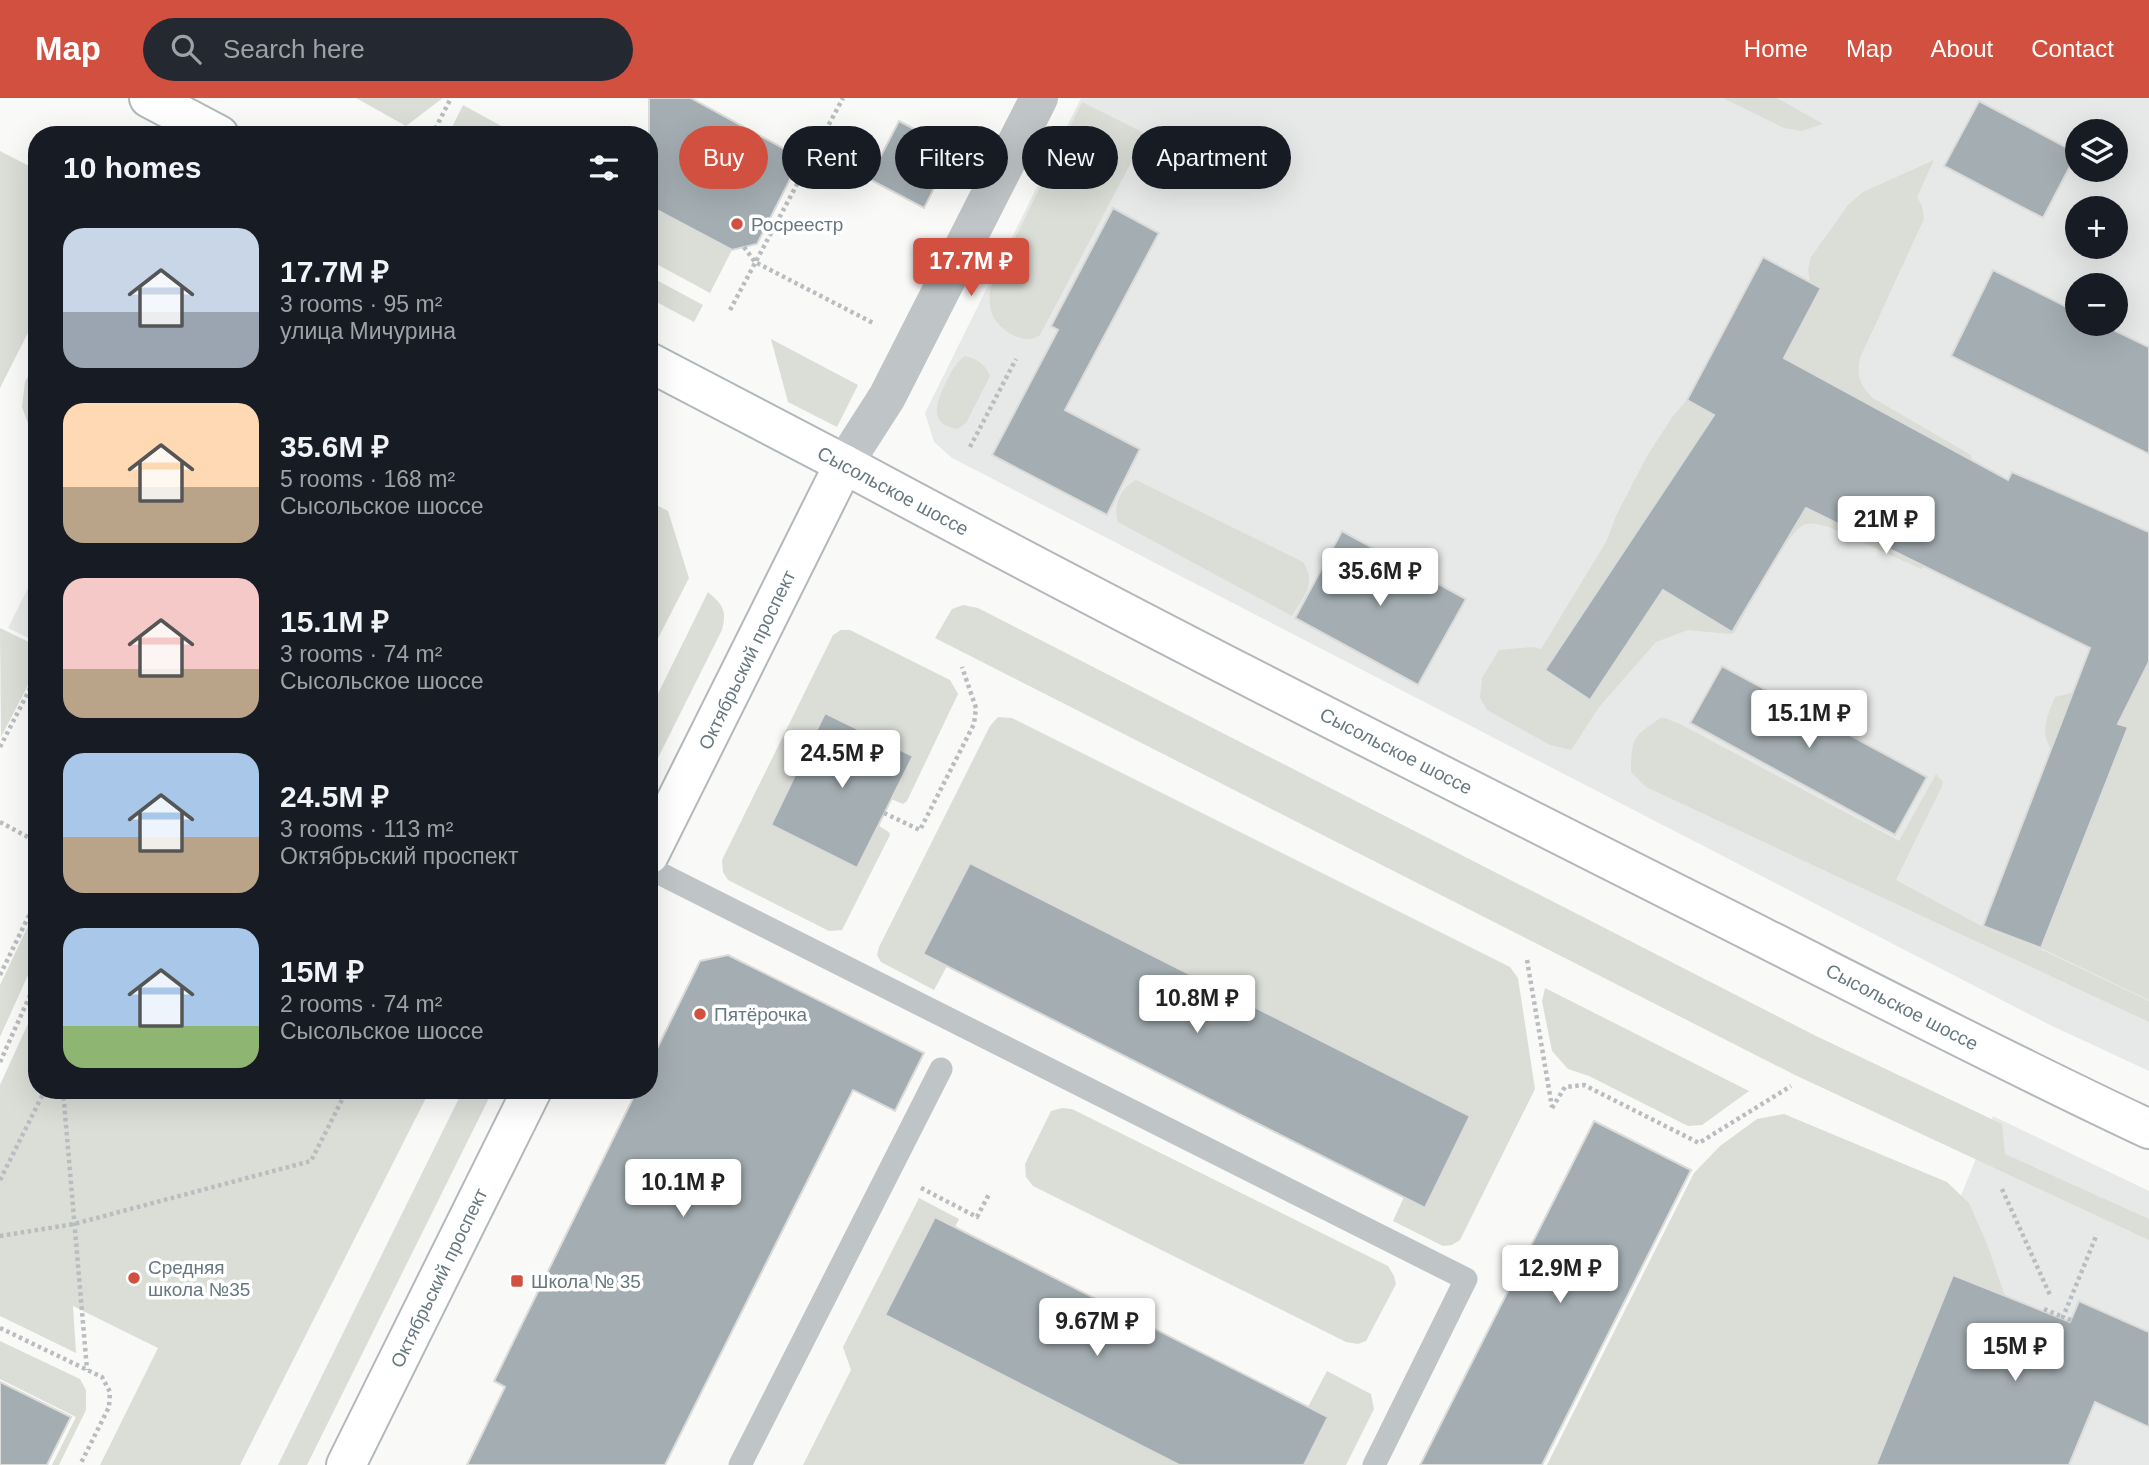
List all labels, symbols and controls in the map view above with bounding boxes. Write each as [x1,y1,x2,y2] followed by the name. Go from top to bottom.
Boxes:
[143,18,633,81] search box
[35,30,101,67] text: Map
[167,30,205,68] icon: search
[223,34,365,64] text: Search here
[1744,35,1808,62] text: Home
[1846,35,1893,62] text: Map
[1931,35,1993,62] text: About
[2031,35,2114,62] text: Contact
[2065,119,2128,336] map controls
[2065,119,2128,182] button: layers
[679,126,768,189] chip: Buy
[782,126,881,189] chip: Rent
[895,126,1008,189] chip: Filters
[1022,126,1118,189] chip: New
[1132,126,1291,189] chip: Apartment
[585,149,623,187] icon: filters
[63,151,201,184] text: 10 homes
[2065,196,2128,259] button: +
[751,214,843,235] place label: Росреестр
[729,216,745,232] marker: Росреестр
[906,238,1036,298] pin: 17.7M ₽
[929,248,1013,274] text: 17.7M ₽
[280,255,389,288] text: 17.7M ₽
[119,256,203,340] icon: home
[2065,273,2128,336] button: −
[280,291,442,317] text: 3 rooms · 95 m²
[280,318,456,344] text: улица Мичурина
[280,430,389,463] text: 35.6M ₽
[119,431,203,515] icon: home
[814,442,972,540] street label: Сысольское шоссе
[280,466,455,492] text: 5 rooms · 168 m²
[280,493,483,519] text: Сысольское шоссе
[1837,496,1935,556] pin: 21M ₽
[1854,506,1918,532] text: 21M ₽
[1315,548,1445,608] pin: 35.6M ₽
[1338,558,1422,584] text: 35.6M ₽
[694,567,800,753] street label: Октябрьский проспект
[280,605,389,638] text: 15.1M ₽
[119,606,203,690] icon: home
[280,641,442,667] text: 3 rooms · 74 m²
[280,668,483,694] text: Сысольское шоссе
[1744,690,1874,750] pin: 15.1M ₽
[1767,700,1851,726] text: 15.1M ₽
[1316,703,1476,799] street label: Сысольское шоссе
[777,730,907,790] pin: 24.5M ₽
[800,740,884,766] text: 24.5M ₽
[280,780,389,813] text: 24.5M ₽
[119,781,203,865] icon: home
[280,816,453,842] text: 3 rooms · 113 m²
[280,843,518,869] text: Октябрьский проспект
[280,955,364,988] text: 15M ₽
[119,956,203,1040] icon: home
[1822,959,1982,1055] street label: Сысольское шоссе
[1132,976,1262,1035] pin: 10.8M ₽
[1155,985,1239,1011] text: 10.8M ₽
[280,991,442,1017] text: 2 rooms · 74 m²
[714,1004,808,1025] place label: Пятёрочка
[692,1006,708,1022] marker: Пятёрочка
[280,1018,483,1044] text: Сысольское шоссе
[618,1160,748,1219] pin: 10.1M ₽
[641,1169,725,1195] text: 10.1M ₽
[386,1185,492,1371] street label: Октябрьский проспект
[1495,1246,1625,1305] pin: 12.9M ₽
[1518,1255,1602,1281] text: 12.9M ₽
[148,1257,250,1300] place label: Средняя школа №35
[126,1270,142,1286] marker: Средняя школа №35
[531,1271,641,1292] place label: Школа № 35
[509,1273,525,1289] marker: Школа № 35
[1032,1298,1162,1358] pin: 9.67M ₽
[1055,1308,1139,1334] text: 9.67M ₽
[1966,1324,2064,1383] pin: 15M ₽
[1983,1333,2047,1359] text: 15M ₽

